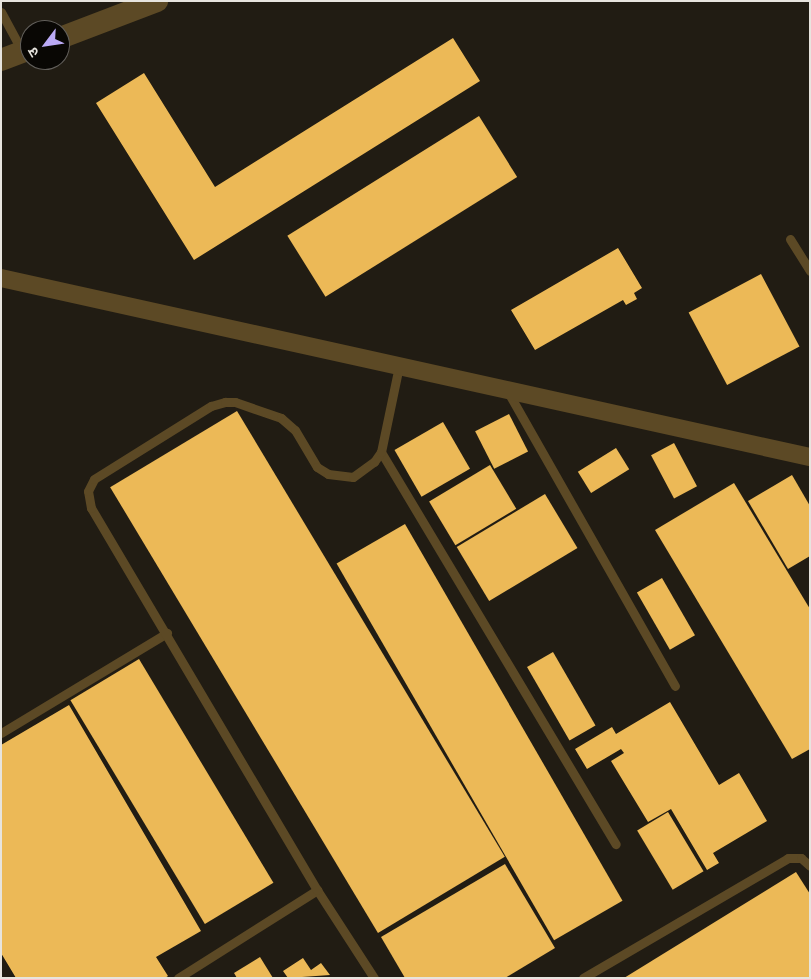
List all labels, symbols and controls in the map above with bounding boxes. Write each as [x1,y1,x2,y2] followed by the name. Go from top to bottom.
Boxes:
[20,20,70,70] north arrow
[22,44,43,61] text: उ

